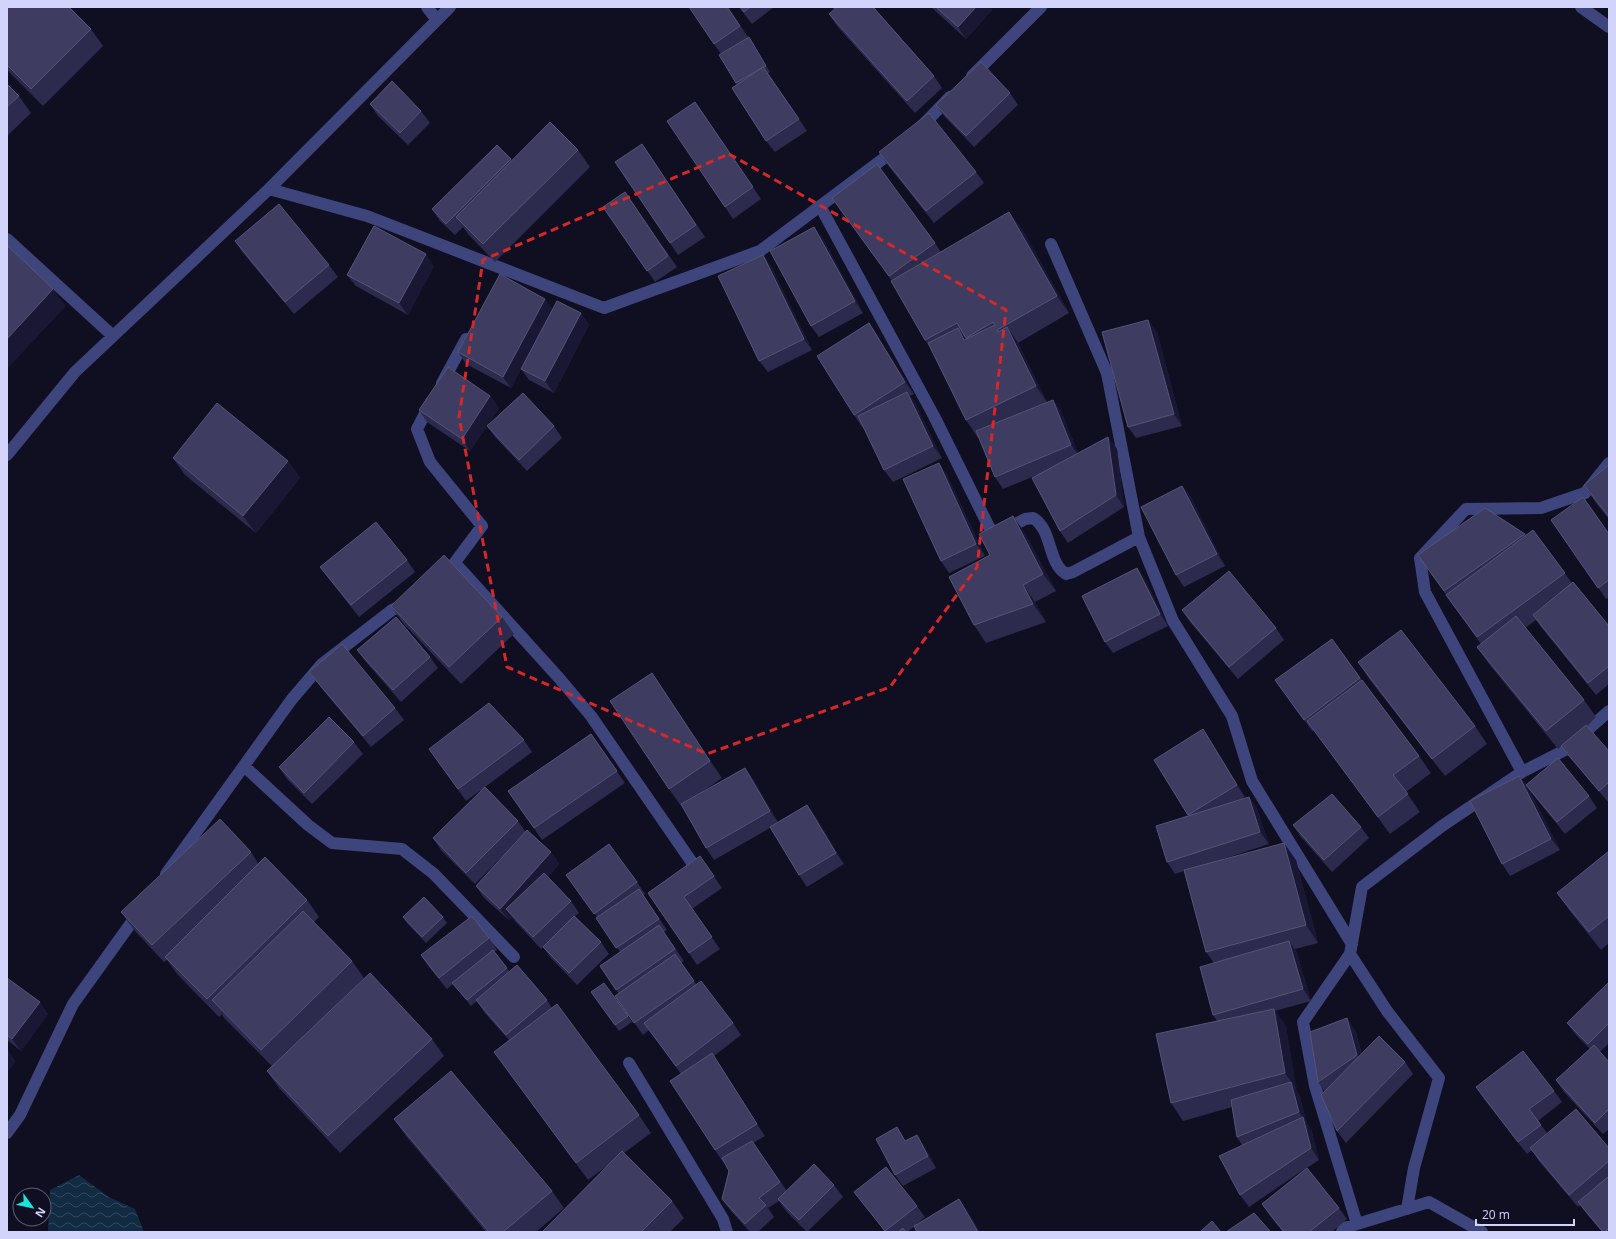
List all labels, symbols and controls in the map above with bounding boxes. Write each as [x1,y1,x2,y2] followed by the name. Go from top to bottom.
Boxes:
[12,1187,52,1227] north arrow
[1476,1201,1574,1227] scale bar
[32,1205,50,1221] text: N
[1482,1206,1510,1223] text: 20 m

